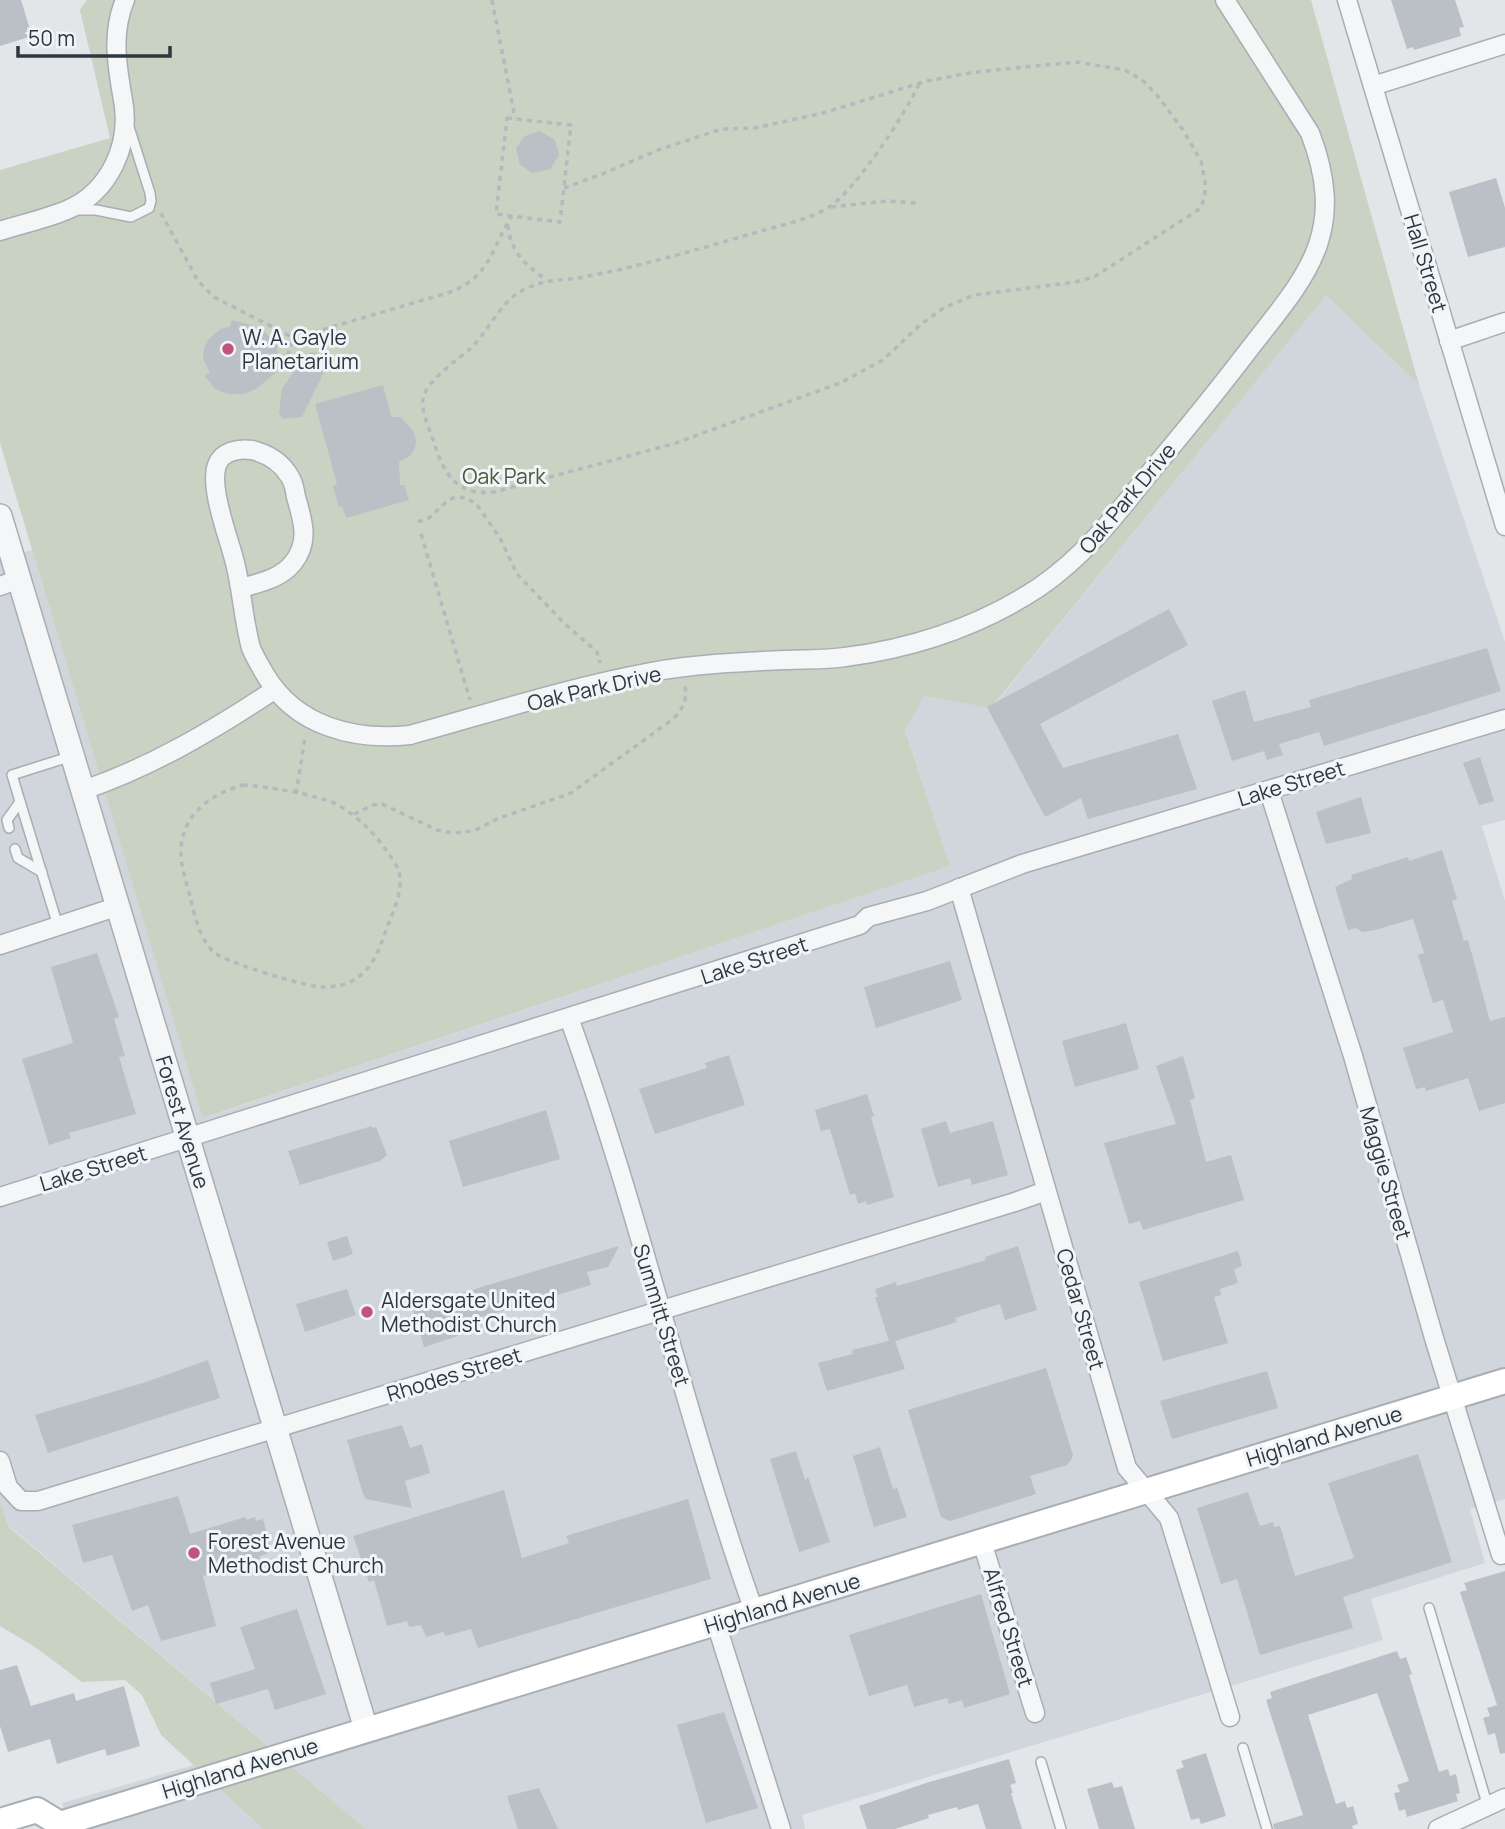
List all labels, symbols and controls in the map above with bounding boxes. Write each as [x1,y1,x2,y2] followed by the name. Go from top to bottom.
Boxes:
[18,14,170,58] scale bar
[28,24,75,52] text: 50 m
[1398,210,1454,316] street label: Hall Street
[242,323,359,375] place label: W. A. Gayle Planetarium
[220,341,236,357] marker: W. A. Gayle Planetarium
[1072,437,1182,559] street label: Oak Park Drive
[462,462,546,490] park label: Oak Park
[524,659,664,717] street label: Oak Park Drive
[1234,753,1348,813] street label: Lake Street
[697,930,811,990] street label: Lake Street
[149,1052,217,1192] street label: Forest Avenue
[1354,1103,1418,1243] street label: Maggie Street
[36,1138,150,1198] street label: Lake Street
[627,1240,697,1390] street label: Summitt Street
[1050,1245,1112,1373] street label: Cedar Street
[381,1286,557,1338] place label: Aldersgate United Methodist Church
[359,1304,375,1320] marker: Aldersgate United Methodist Church
[383,1340,525,1408] street label: Rhodes Street
[1243,1399,1405,1473] street label: Highland Avenue
[208,1527,384,1579] place label: Forest Avenue Methodist Church
[186,1545,202,1561] marker: Forest Avenue Methodist Church
[978,1564,1040,1690] street label: Alfred Street
[701,1566,863,1640] street label: Highland Avenue
[159,1731,321,1805] street label: Highland Avenue

